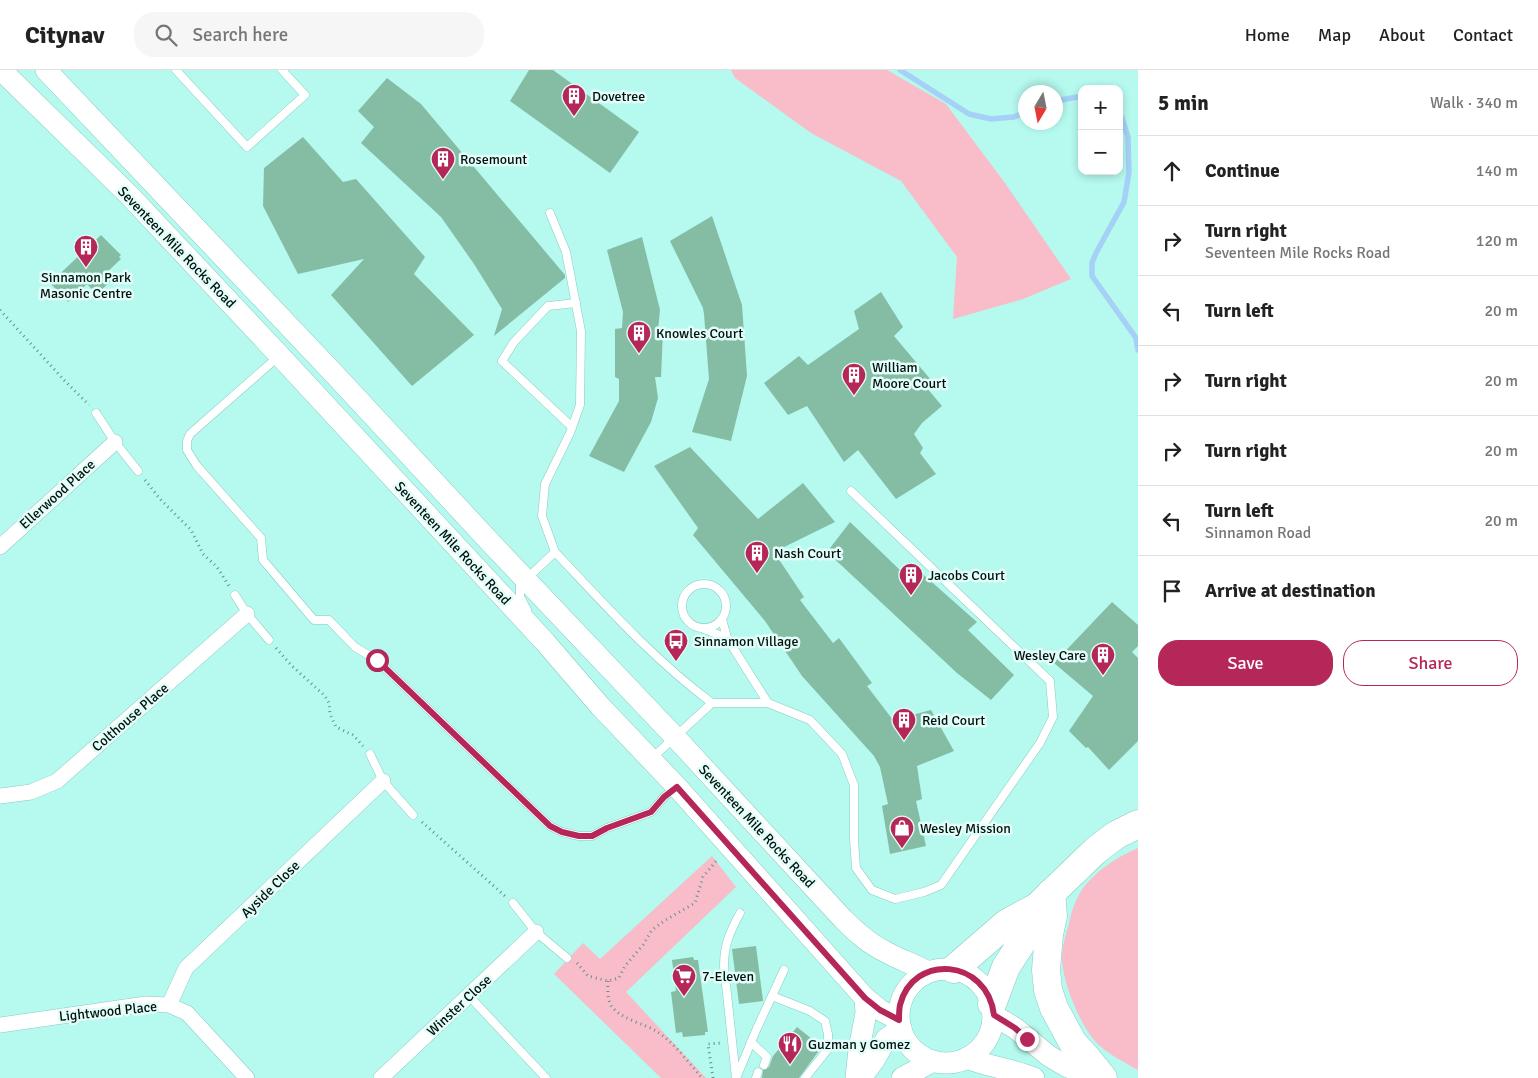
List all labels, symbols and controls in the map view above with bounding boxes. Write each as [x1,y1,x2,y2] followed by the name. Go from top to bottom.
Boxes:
[134,12,484,57] search box
[25,20,104,50] text: Citynav
[152,21,180,49] icon: search
[192,23,288,47] text: Search here
[1245,24,1290,46] text: Home
[1318,24,1351,46] text: Map
[1379,24,1425,46] text: About
[1453,24,1513,46] text: Contact
[561,83,587,117] building icon: Dovetree
[1018,85,1063,130] north arrow
[1078,85,1123,175] map controls
[1078,85,1123,130] button: +
[592,88,645,105] place label: Dovetree
[1158,90,1209,116] text: 5 min
[1430,93,1518,113] text: Walk · 340 m
[1078,130,1123,175] button: −
[430,146,456,180] building icon: Rosemount
[460,151,527,168] place label: Rosemount
[1158,157,1186,185] icon: ahead
[1205,159,1280,183] text: Continue
[1476,161,1518,181] text: 140 m
[114,183,239,312] street label: Seventeen Mile Rocks Road
[1205,219,1287,243] text: Turn right
[1158,227,1186,255] icon: right
[1476,231,1518,251] text: 120 m
[73,234,99,268] building icon: Sinnamon Park Masonic Centre
[1205,243,1391,263] text: Seventeen Mile Rocks Road
[40,269,132,302] place label: Sinnamon Park Masonic Centre
[1158,297,1186,325] icon: left
[1205,299,1274,323] text: Turn left
[1484,301,1518,321] text: 20 m
[626,320,652,354] building icon: Knowles Court
[656,325,743,342] place label: Knowles Court
[872,359,947,392] place label: William Moore Court
[841,362,867,396] building icon: William Moore Court
[1158,367,1186,395] icon: right
[1205,369,1287,393] text: Turn right
[1484,371,1518,391] text: 20 m
[1158,437,1186,465] icon: right
[1205,439,1287,463] text: Turn right
[1484,441,1518,461] text: 20 m
[16,456,99,533] street label: Ellerwood Place
[391,478,514,609] street label: Seventeen Mile Rocks Road
[1205,499,1274,523] text: Turn left
[1158,507,1186,535] icon: left
[1484,511,1518,531] text: 20 m
[1205,523,1311,543] text: Sinnamon Road
[744,540,770,574] building icon: Nash Court
[774,545,841,562] place label: Nash Court
[898,562,924,596] building icon: Jacobs Court
[928,567,1005,584] place label: Jacobs Court
[1158,577,1186,605] icon: arrive
[1205,579,1376,603] text: Arrive at destination
[663,628,689,662] bus stop icon: Sinnamon Village
[694,633,798,650] place label: Sinnamon Village
[1158,640,1333,686] button: Save
[1343,640,1518,686] button: Share
[1090,642,1116,676] building icon: Wesley Care
[1014,647,1086,664] place label: Wesley Care
[366,649,389,672] route start
[89,680,172,755] street label: Colthouse Place
[891,707,917,741] building icon: Reid Court
[922,712,985,729] place label: Reid Court
[695,761,818,892] street label: Seventeen Mile Rocks Road
[889,815,915,849] shop icon: Wesley Mission
[920,820,1011,837] place label: Wesley Mission
[237,857,303,922] street label: Ayside Close
[671,963,697,997] supermarket icon: 7-Eleven
[702,968,754,985] place label: 7-Eleven
[423,971,495,1040] street label: Winster Close
[58,998,158,1025] street label: Lightwood Place
[1016,1028,1039,1051] route end
[777,1031,803,1065] restaurant icon: Guzman y Gomez
[808,1036,910,1053] place label: Guzman y Gomez

